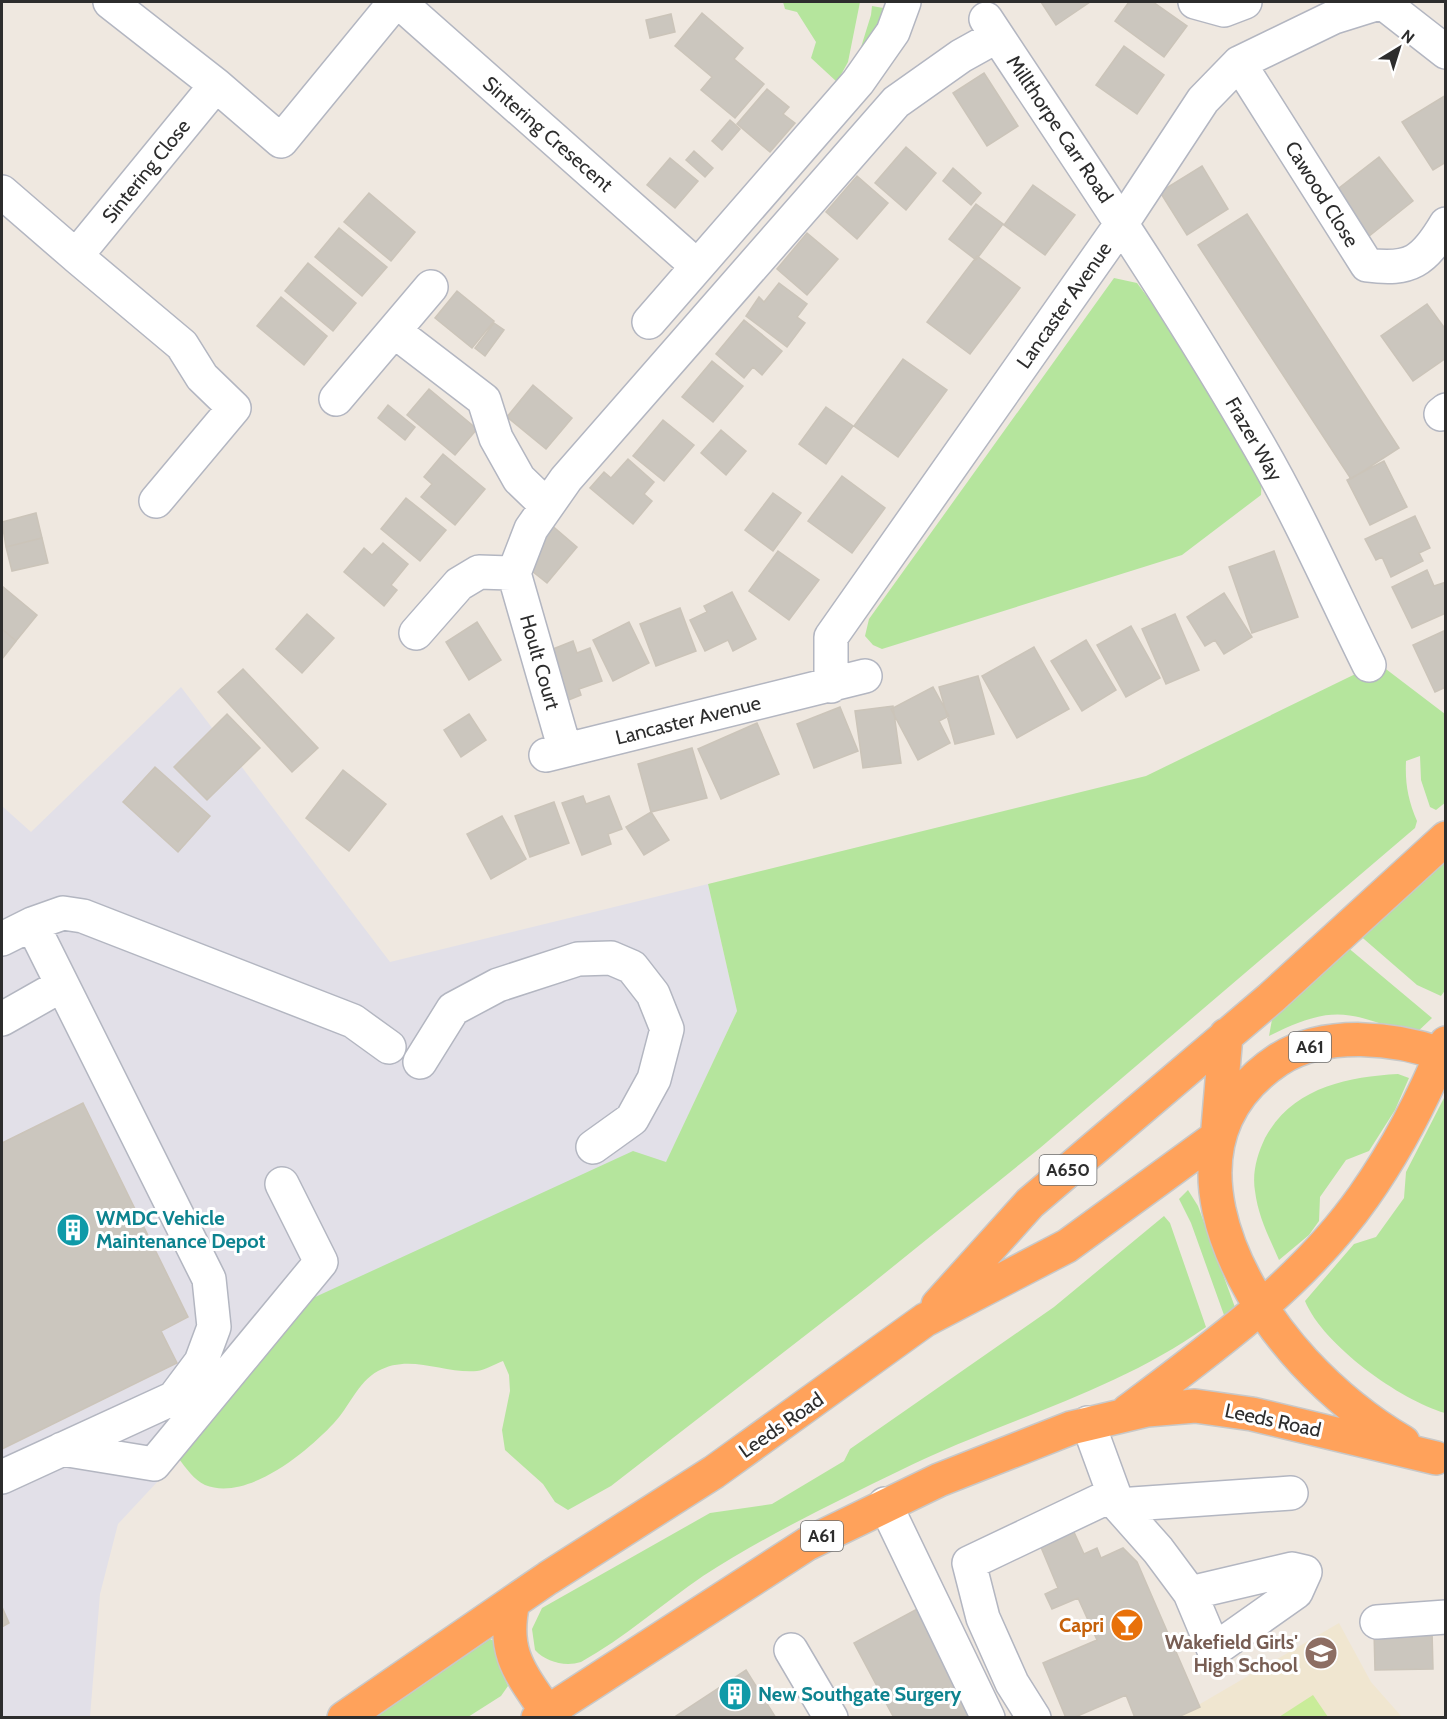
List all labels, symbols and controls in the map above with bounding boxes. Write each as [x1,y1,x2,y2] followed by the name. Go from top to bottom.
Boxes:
[1369,18,1429,78] north arrow
[1398,26,1418,48] text: N
[1002,51,1118,207] street label: Millthorpe Carr Road
[478,71,618,197] street label: Sintering Cresecent
[97,114,195,228] street label: Sintering Close
[1280,137,1364,251] street label: Cawood Close
[1011,237,1117,373] street label: Lancaster Avenue
[1220,393,1288,485] street label: Frazer Way
[515,612,565,713] street label: Hoult Court
[613,690,763,750] street label: Lancaster Avenue
[1289,1032,1331,1062] road number: A61
[1040,1155,1096,1185] road number: A650
[96,1206,266,1253] place label: WMDC Vehicle Maintenance Depot
[55,1212,91,1248] building icon: WMDC Vehicle Maintenance Depot
[734,1387,828,1463] street label: Leeds Road
[1223,1398,1323,1442] street label: Leeds Road
[801,1521,843,1551] road number: A61
[1109,1607,1145,1643] bar icon: Capri
[1059,1613,1104,1637] place label: Capri
[1165,1630,1298,1677] place label: Wakefield Girls' High School
[1303,1635,1339,1671] school or university icon: Wakefield Girls' High School
[717,1676,753,1712] building icon: New Southgate Surgery
[758,1682,961,1706] place label: New Southgate Surgery

